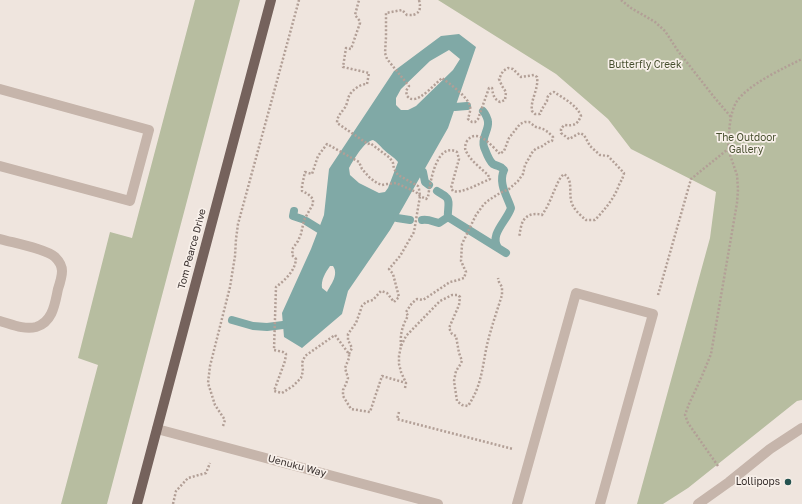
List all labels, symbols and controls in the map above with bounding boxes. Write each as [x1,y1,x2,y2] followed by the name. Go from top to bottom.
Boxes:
[608,59,682,71] park label: Butterfly Creek
[716,132,776,156] park label: The Outdoor Gallery
[175,207,209,291] street label: Tom Pearce Drive
[267,452,327,480] street label: Uenuku Way
[736,476,780,488] place label: Lollipops
[783,477,793,487] marker: Lollipops

